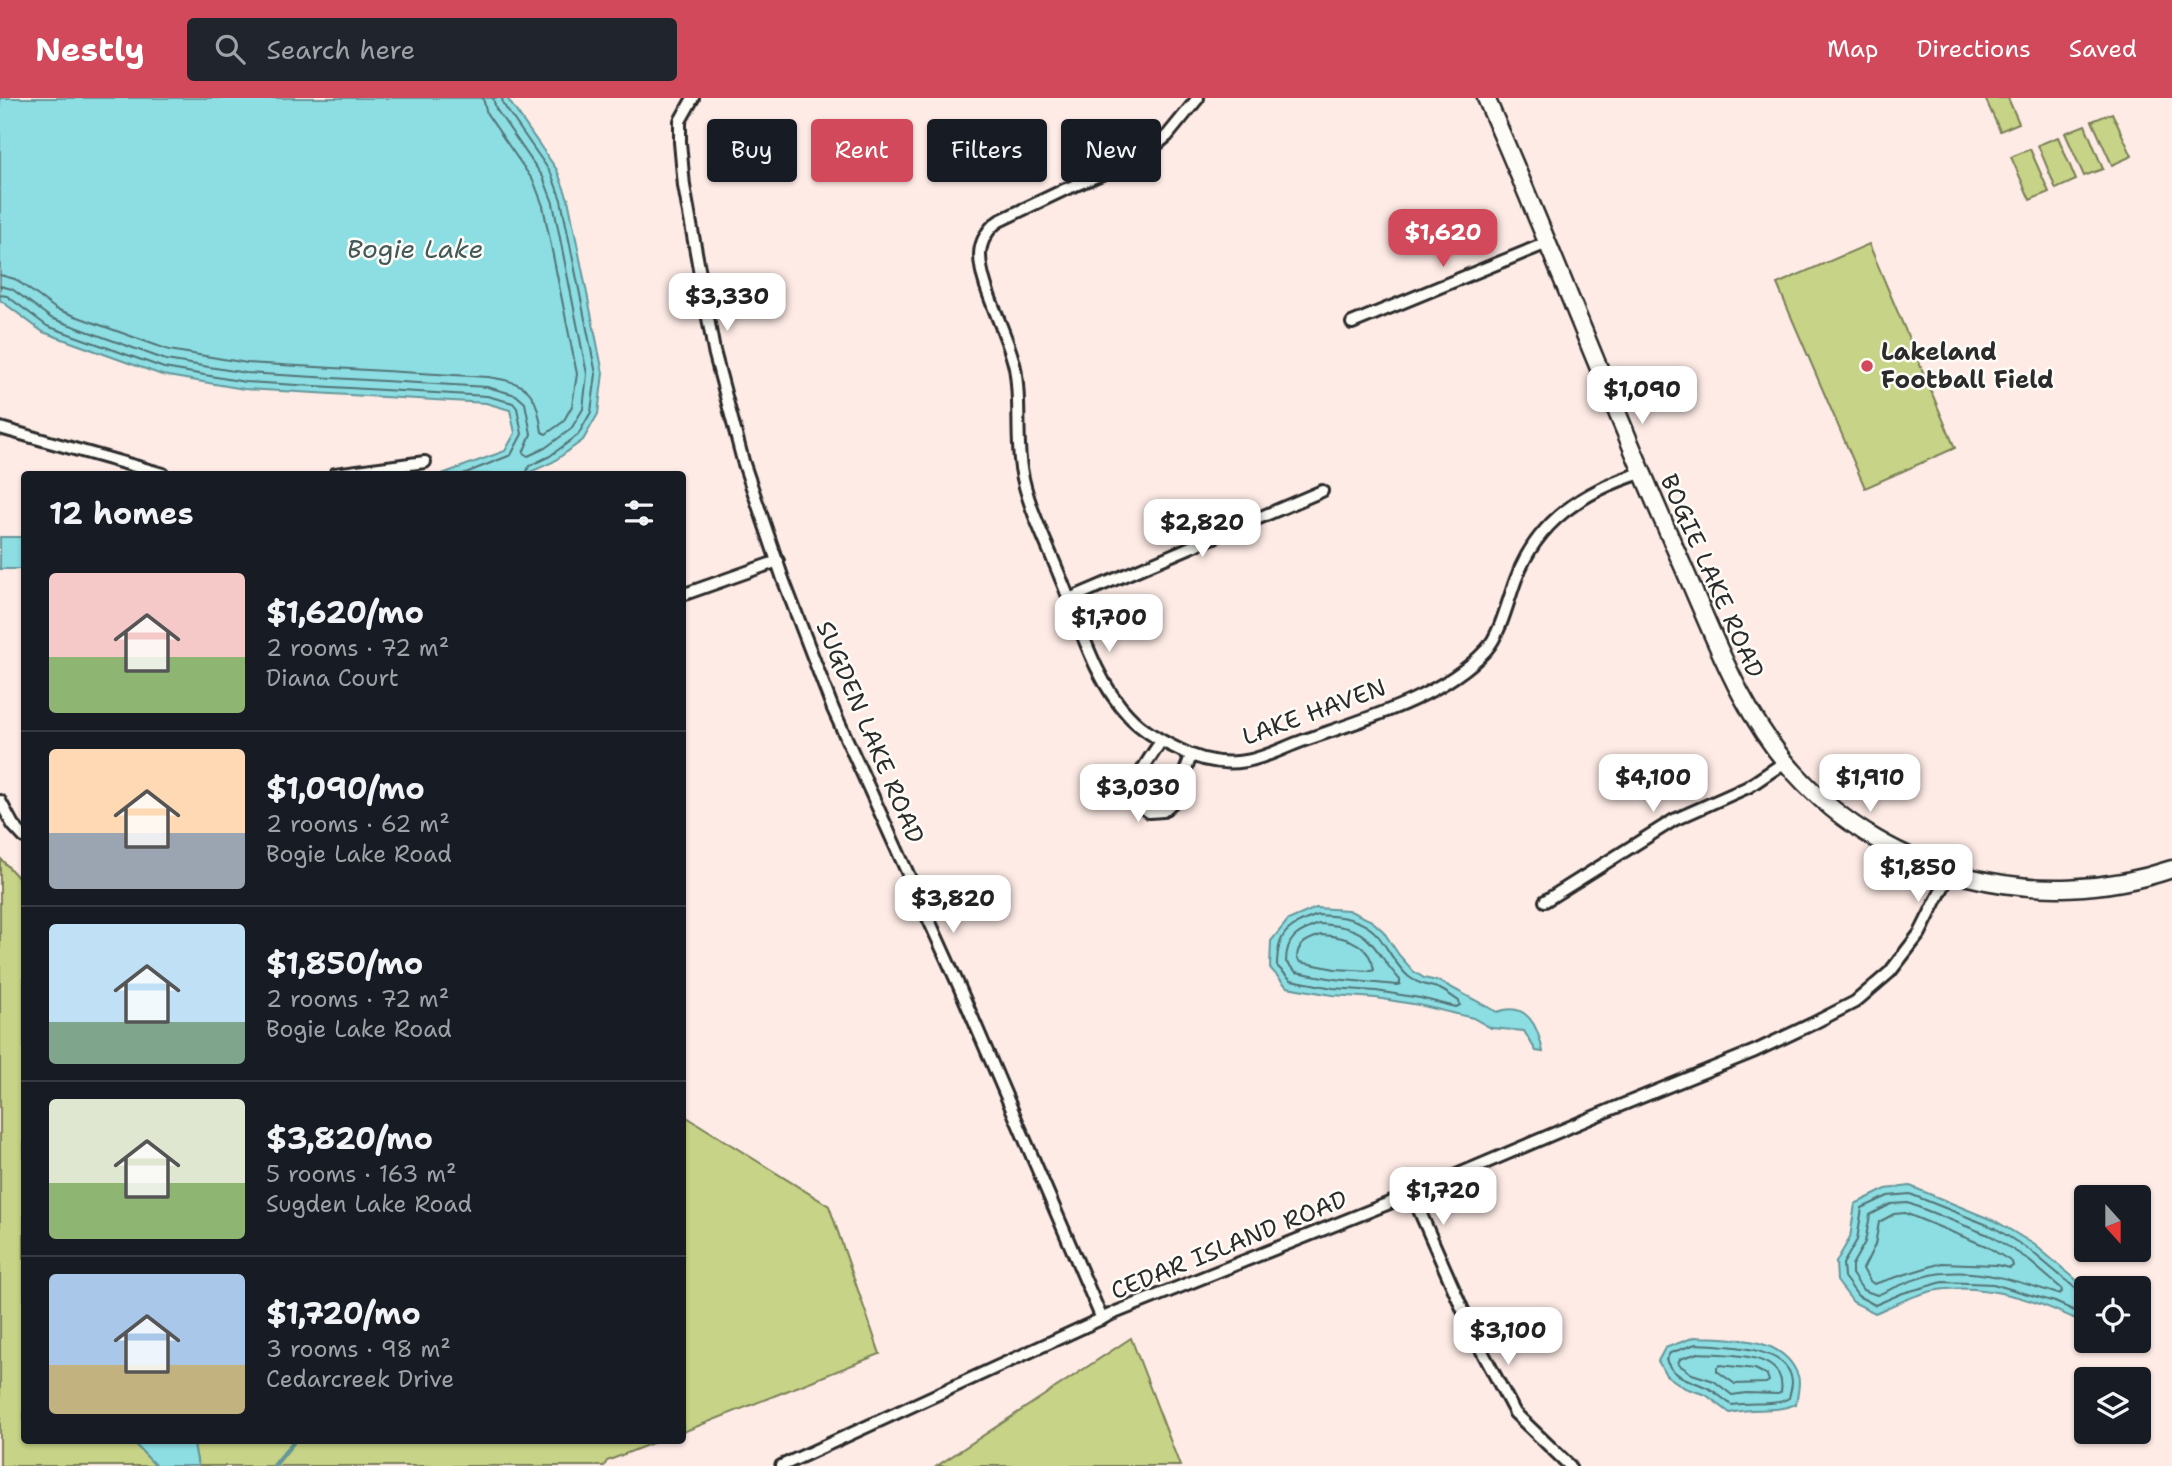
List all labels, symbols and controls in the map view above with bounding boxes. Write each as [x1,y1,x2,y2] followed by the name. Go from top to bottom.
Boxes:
[187,18,677,81] search box
[35,27,145,72] text: Nestly
[211,30,249,68] icon: search
[267,32,415,67] text: Search here
[1827,33,1878,65] text: Map
[1916,33,2031,65] text: Directions
[2069,33,2137,65] text: Saved
[707,119,797,182] chip: Buy
[811,119,913,182] chip: Rent
[927,119,1047,182] chip: Filters
[1061,119,1161,182] chip: New
[1386,209,1500,269] pin: $1,620
[1404,217,1482,247] text: $1,620
[347,231,483,266] water label: Bogie Lake
[670,274,784,333] pin: $3,330
[685,281,769,311] text: $3,330
[1881,336,2054,396] place label: Lakeland Football Field
[1859,358,1875,374] marker: Lakeland Football Field
[1585,366,1699,426] pin: $1,090
[1603,374,1681,404] text: $1,090
[1653,469,1771,683] street label: BOGIE LAKE ROAD
[49,493,193,534] text: 12 homes
[620,494,658,532] icon: filters
[1145,500,1259,559] pin: $2,820
[1160,507,1244,537] text: $2,820
[266,592,424,633] text: $1,620/mo
[1052,594,1166,654] pin: $1,700
[105,601,189,685] icon: home
[1071,602,1147,632] text: $1,700
[809,616,931,848] street label: SUGDEN LAKE ROAD
[266,633,449,663] text: 2 rooms · 72 m²
[266,663,399,693] text: Diana Court
[1238,671,1390,753] street label: LAKE HAVEN
[1596,754,1710,814] pin: $4,100
[1813,754,1927,814] pin: $1,910
[1615,762,1691,792] text: $4,100
[1835,762,1905,792] text: $1,910
[1081,764,1195,824] pin: $3,030
[266,768,425,809] text: $1,090/mo
[1096,772,1180,802] text: $3,030
[105,777,189,861] icon: home
[266,809,450,839] text: 2 rooms · 62 m²
[266,839,452,869] text: Bogie Lake Road
[1861,844,1975,904] pin: $1,850
[1880,852,1956,882] text: $1,850
[896,876,1010,935] pin: $3,820
[911,883,995,913] text: $3,820
[266,943,423,984] text: $1,850/mo
[105,952,189,1036] icon: home
[266,984,449,1014] text: 2 rooms · 72 m²
[266,1014,452,1044] text: Bogie Lake Road
[266,1118,433,1159] text: $3,820/mo
[105,1127,189,1211] icon: home
[266,1159,457,1189] text: 5 rooms · 163 m²
[1386,1168,1500,1227] pin: $1,720
[1406,1175,1480,1205] text: $1,720
[1106,1183,1352,1307] street label: CEDAR ISLAND ROAD
[2074,1185,2151,1262] north arrow
[2074,1185,2151,1444] map controls
[266,1189,472,1219] text: Sugden Lake Road
[2074,1276,2151,1353] button: locate
[266,1293,421,1334] text: $1,720/mo
[105,1302,189,1386] icon: home
[1451,1308,1565,1367] pin: $3,100
[1469,1315,1547,1345] text: $3,100
[266,1334,451,1364] text: 3 rooms · 98 m²
[266,1364,454,1394] text: Cedarcreek Drive
[2074,1367,2151,1444] button: layers

